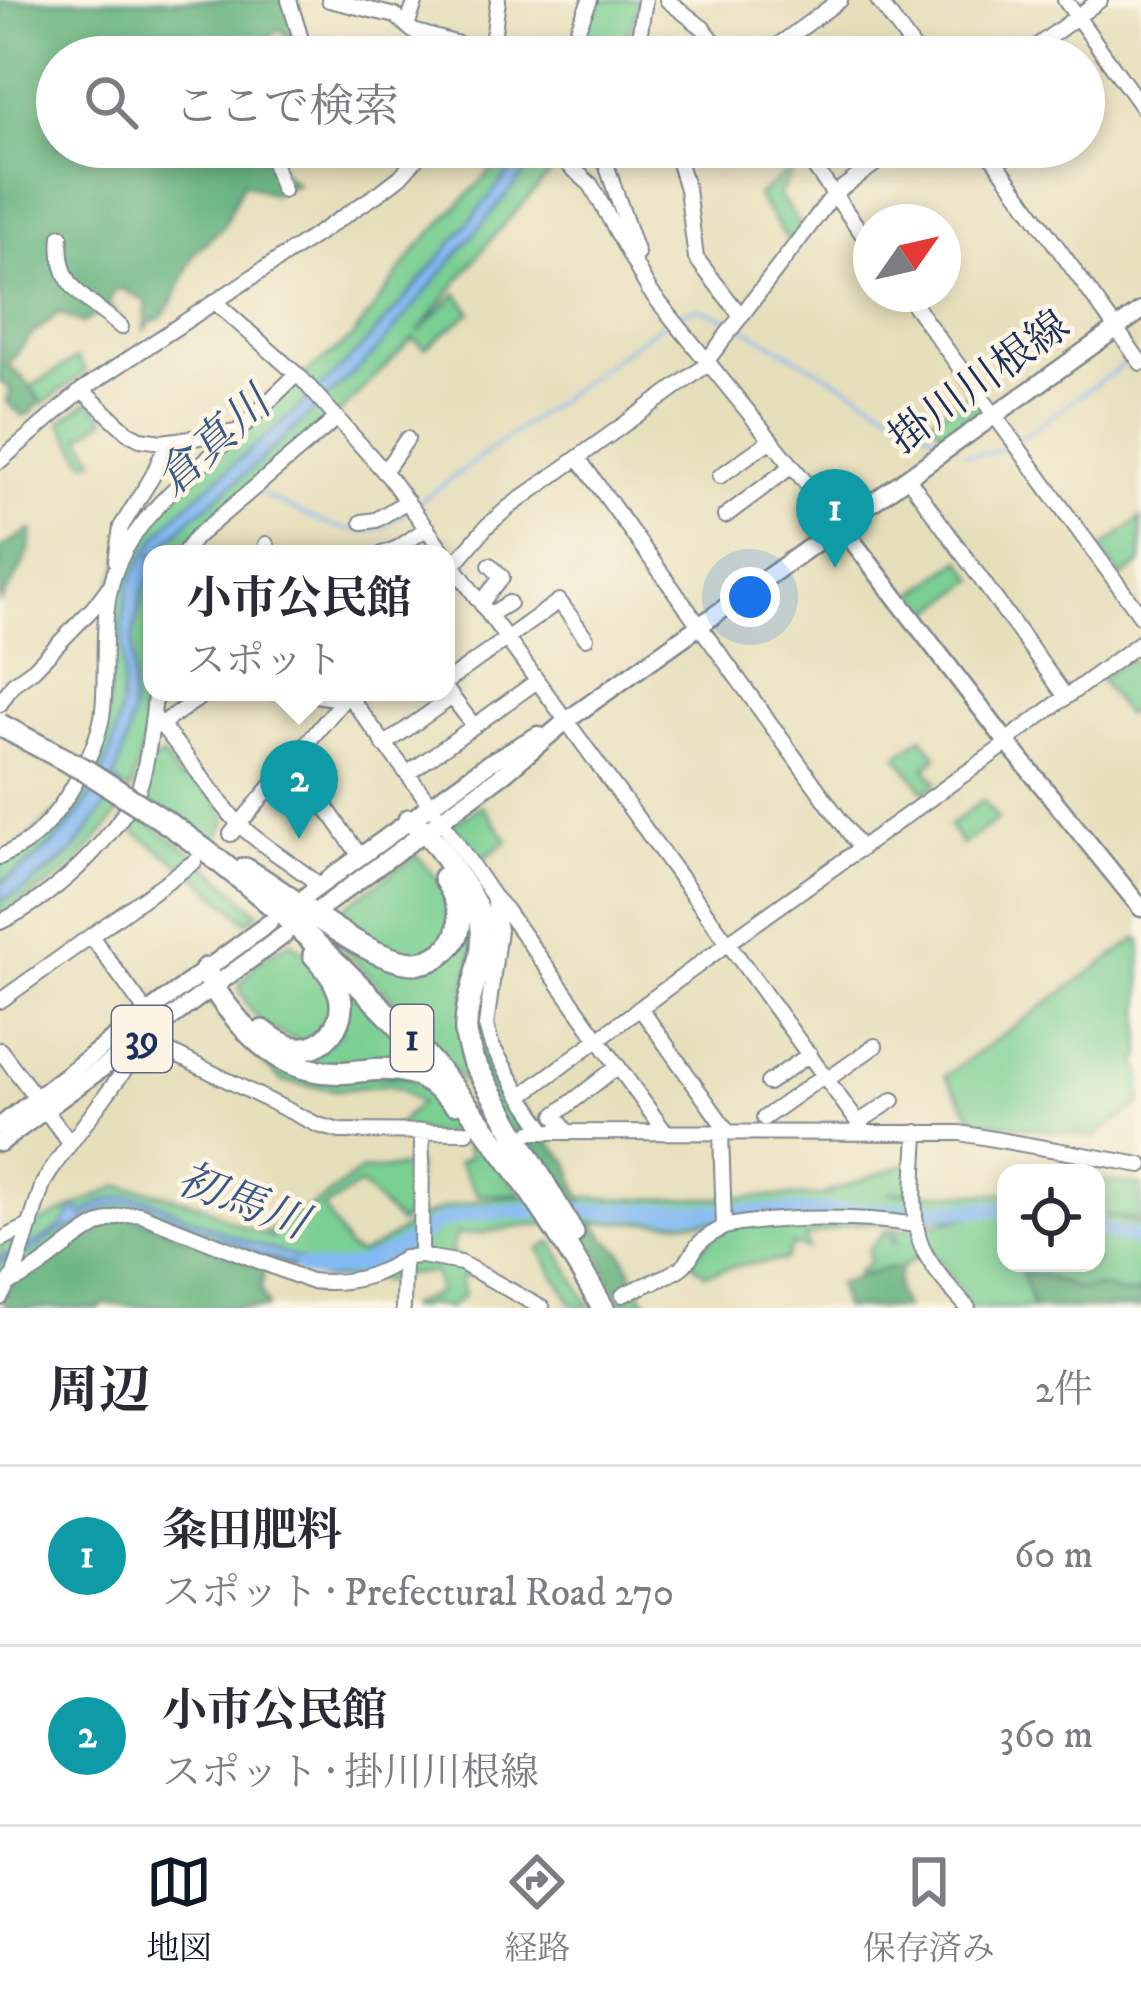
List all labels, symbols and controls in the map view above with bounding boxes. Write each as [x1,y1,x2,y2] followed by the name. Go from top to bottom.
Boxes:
[36,36,1105,168] search box
[78,69,144,135] icon: search
[174,80,399,136] text: ここで検索
[853,204,961,312] north arrow
[880,300,1080,466] street label: 掛川川根線
[145,374,287,509] water label: 倉真川
[796,469,874,568] pin: 1
[143,545,455,701] popup
[720,567,780,627] your location
[186,572,412,628] text: 小市公民館
[186,637,343,686] text: スポット
[260,740,338,839] pin: 2
[391,1005,433,1071] road number: 1
[112,1006,172,1072] road number: 39
[169,1152,320,1254] water label: 初馬川
[997,1164,1105,1272] map controls
[997,1164,1105,1272] button: locate
[48,1360,150,1424] text: 周辺
[1035,1366,1093,1415] text: 2件
[162,1504,342,1560] text: 粂田肥料
[80,1531,94,1580] text: 1
[1014,1531,1093,1580] text: 60 m
[162,1569,674,1618] text: スポット · Prefectural Road 270
[162,1684,387,1740] text: 小市公民館
[77,1711,97,1760] text: 2
[999,1711,1093,1760] text: 360 m
[162,1749,539,1798] text: スポット · 掛川川根線
[146,1849,212,1970] tab: 地図
[504,1849,570,1970] tab: 経路
[863,1849,995,1970] tab: 保存済み

